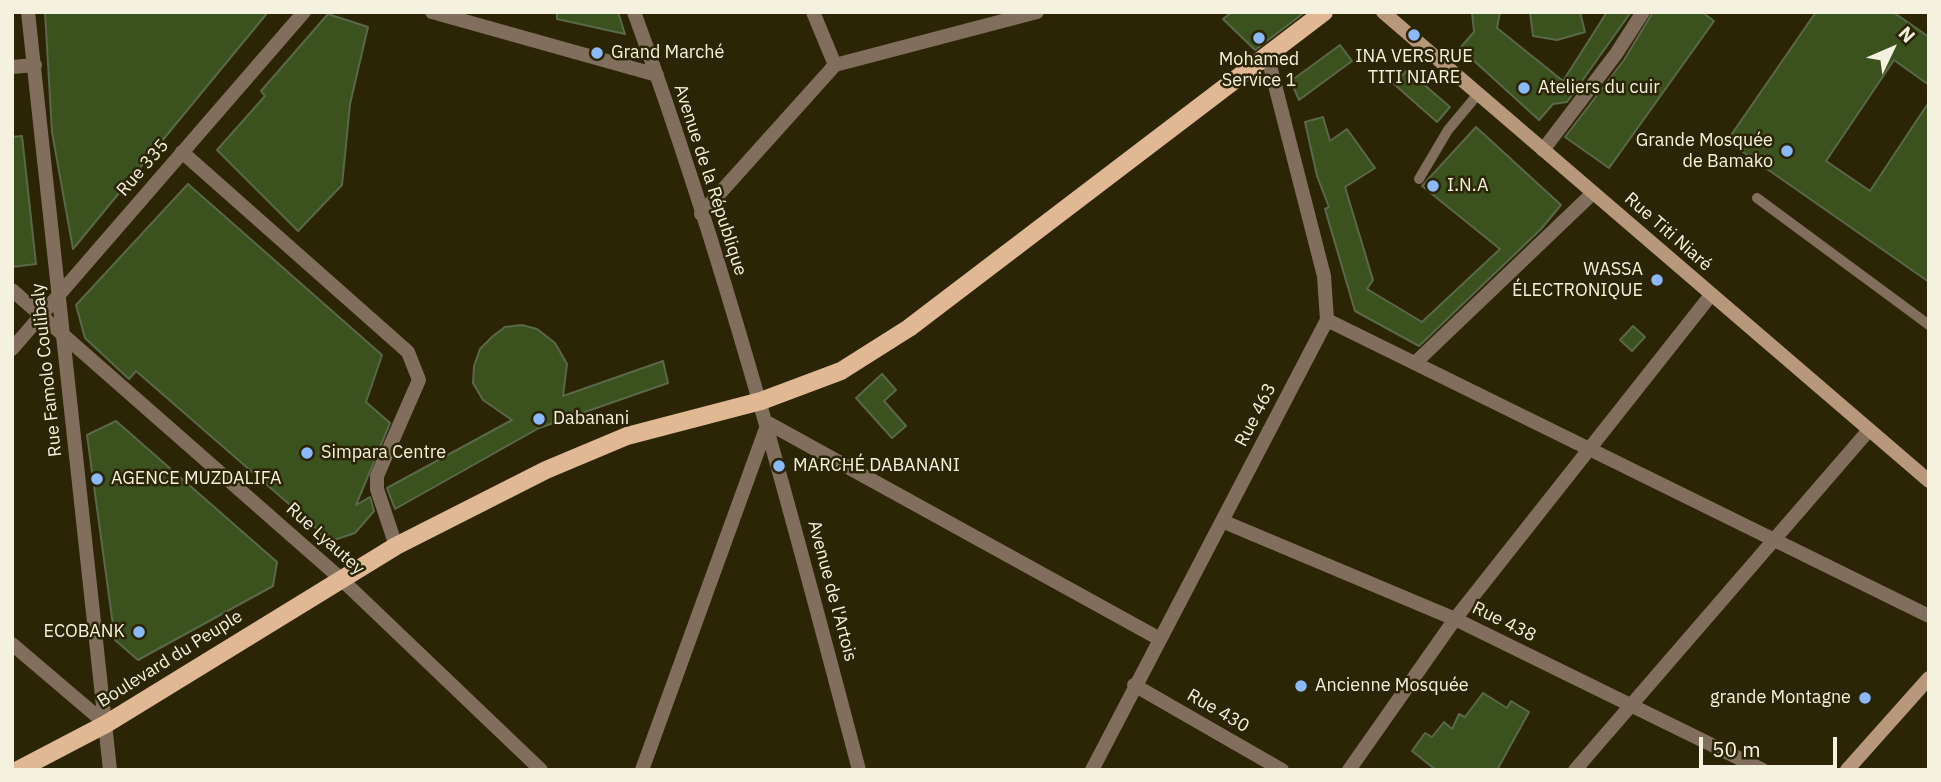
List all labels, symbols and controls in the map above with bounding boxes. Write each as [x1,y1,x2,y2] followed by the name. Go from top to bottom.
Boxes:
[1857,14,1927,84] north arrow
[1894,21,1921,48] text: N
[1406,27,1422,43] marker: INA VERS RUE TITI NIARE
[1251,30,1267,46] marker: Mohamed Service 1
[611,42,724,64] place label: Grand Marché
[589,45,605,61] marker: Grand Marché
[1355,46,1473,88] place label: INA VERS RUE TITI NIARE
[1219,49,1299,92] place label: Mohamed Service 1
[1538,77,1660,99] place label: Ateliers du cuir
[1516,80,1532,96] marker: Ateliers du cuir
[669,82,751,278] street label: Avenue de la République
[1636,130,1773,172] place label: Grande Mosquée de Bamako
[112,135,174,201] street label: Rue 335
[1779,143,1795,159] marker: Grande Mosquée de Bamako
[1447,175,1489,197] place label: I.N.A
[1425,178,1441,194] marker: I.N.A
[1620,188,1716,276] street label: Rue Titi Niaré
[1512,259,1643,302] place label: WASSA ÉLECTRONIQUE
[1649,272,1665,288] marker: WASSA ÉLECTRONIQUE
[27,282,67,458] street label: Rue Famolo Coulibaly
[1231,380,1281,450] street label: Rue 463
[553,408,629,430] place label: Dabanani
[531,411,547,427] marker: Dabanani
[321,442,446,464] place label: Simpara Centre
[299,445,315,461] marker: Simpara Centre
[793,455,960,477] place label: MARCHÉ DABANANI
[771,458,787,474] marker: MARCHÉ DABANANI
[111,468,282,490] place label: AGENCE MUZDALIFA
[89,471,105,487] marker: AGENCE MUZDALIFA
[281,498,369,580] street label: Rue Lyautey
[803,518,861,664] street label: Avenue de l'Artois
[1469,597,1539,647] street label: Rue 438
[93,606,247,712] street label: Boulevard du Peuple
[44,621,125,643] place label: ECOBANK
[131,624,147,640] marker: ECOBANK
[1315,675,1469,697] place label: Ancienne Mosquée
[1293,678,1309,694] marker: Ancienne Mosquée
[1183,685,1253,737] street label: Rue 430
[1710,687,1851,709] place label: grande Montagne
[1857,690,1873,706] marker: grande Montagne
[1703,722,1841,766] scale bar
[1712,735,1761,763] text: 50 m

